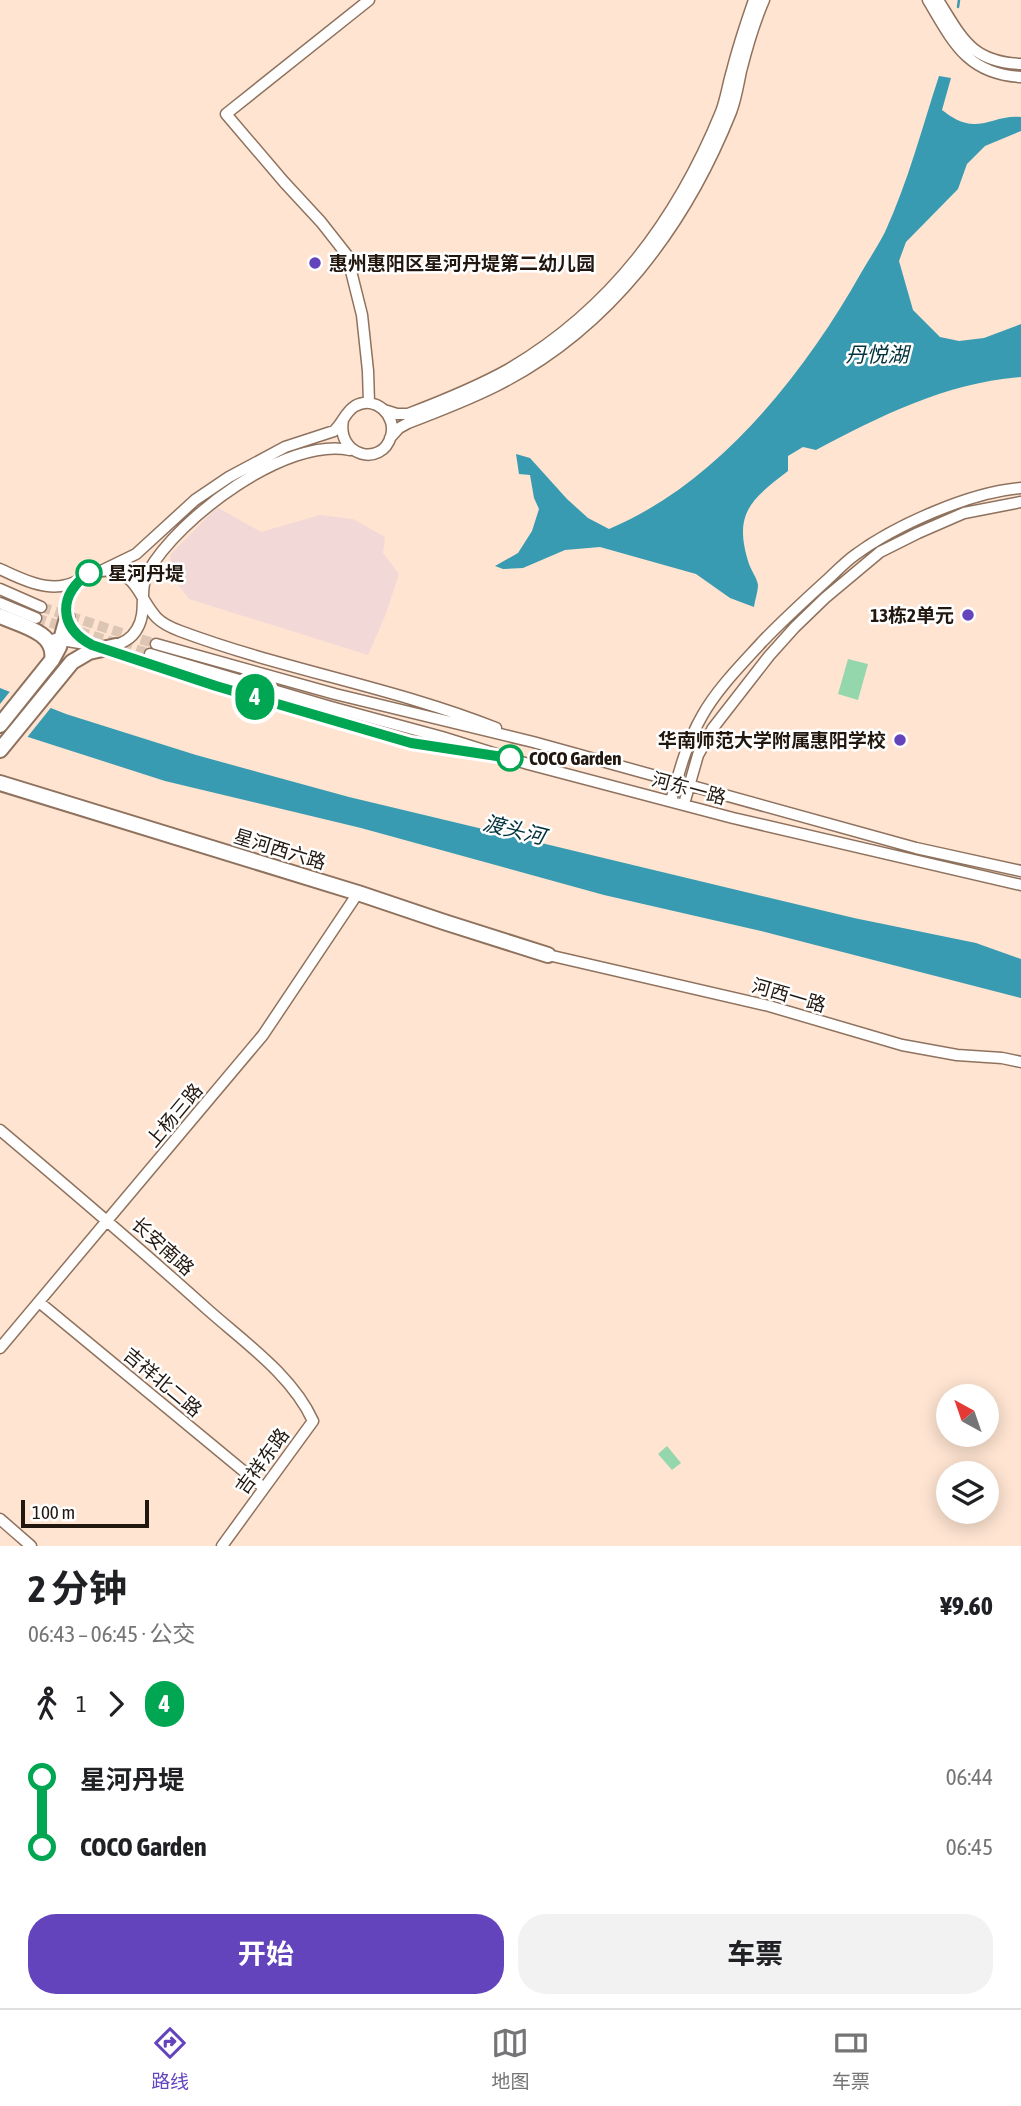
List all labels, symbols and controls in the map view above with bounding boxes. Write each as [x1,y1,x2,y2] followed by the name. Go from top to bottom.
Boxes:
[329,252,595,274] place label: 惠州惠阳区星河丹堤第二幼儿园
[307,255,323,271] marker: 惠州惠阳区星河丹堤第二幼儿园
[846,342,911,366] water label: 丹悦湖
[76,560,102,586] marker: 星河丹堤
[108,562,184,584] place label: 星河丹堤
[870,604,954,626] place label: 13栋2单元
[960,607,976,623] marker: 13栋2单元
[232,674,278,720] line badge: 4
[249,683,261,710] text: 4
[658,729,886,751] place label: 华南师范大学附属惠阳学校
[892,732,908,748] marker: 华南师范大学附属惠阳学校
[497,745,523,771] marker: COCO Garden
[529,747,622,769] place label: COCO Garden
[649,768,729,808] street label: 河东一路
[481,810,552,849] water label: 渡头河
[231,825,329,873] street label: 星河西六路
[749,974,829,1016] street label: 河西一路
[141,1079,207,1151] street label: 上杨三路
[127,1212,199,1280] street label: 长安南路
[120,1343,206,1421] street label: 吉祥北二路
[936,1384,999,1447] north arrow
[936,1384,999,1524] map controls
[231,1424,293,1498] street label: 吉祥东路
[936,1461,999,1524] button: layers
[21,1497,149,1529] scale bar
[32,1501,75,1523] text: 100 m
[28,1567,127,1610] text: 2 分钟
[940,1591,993,1621] text: ¥9.60
[28,1621,195,1647] text: 06:43 – 06:45 · 公交
[28,1685,66,1723] icon: walk
[97,1685,135,1723] icon: forward
[159,1690,170,1717] text: 4
[76,1691,87,1717] text: 1
[946,1764,993,1790] text: 06:44
[80,1765,184,1795] text: 星河丹堤
[80,1832,207,1862] text: COCO Garden
[946,1834,993,1860] text: 06:45
[28,1914,504,1994] button: 开始
[518,1914,993,1994] button: 车票
[151,2024,189,2093] tab: 路线
[491,2024,530,2093] tab: 地图
[832,2024,870,2093] tab: 车票

